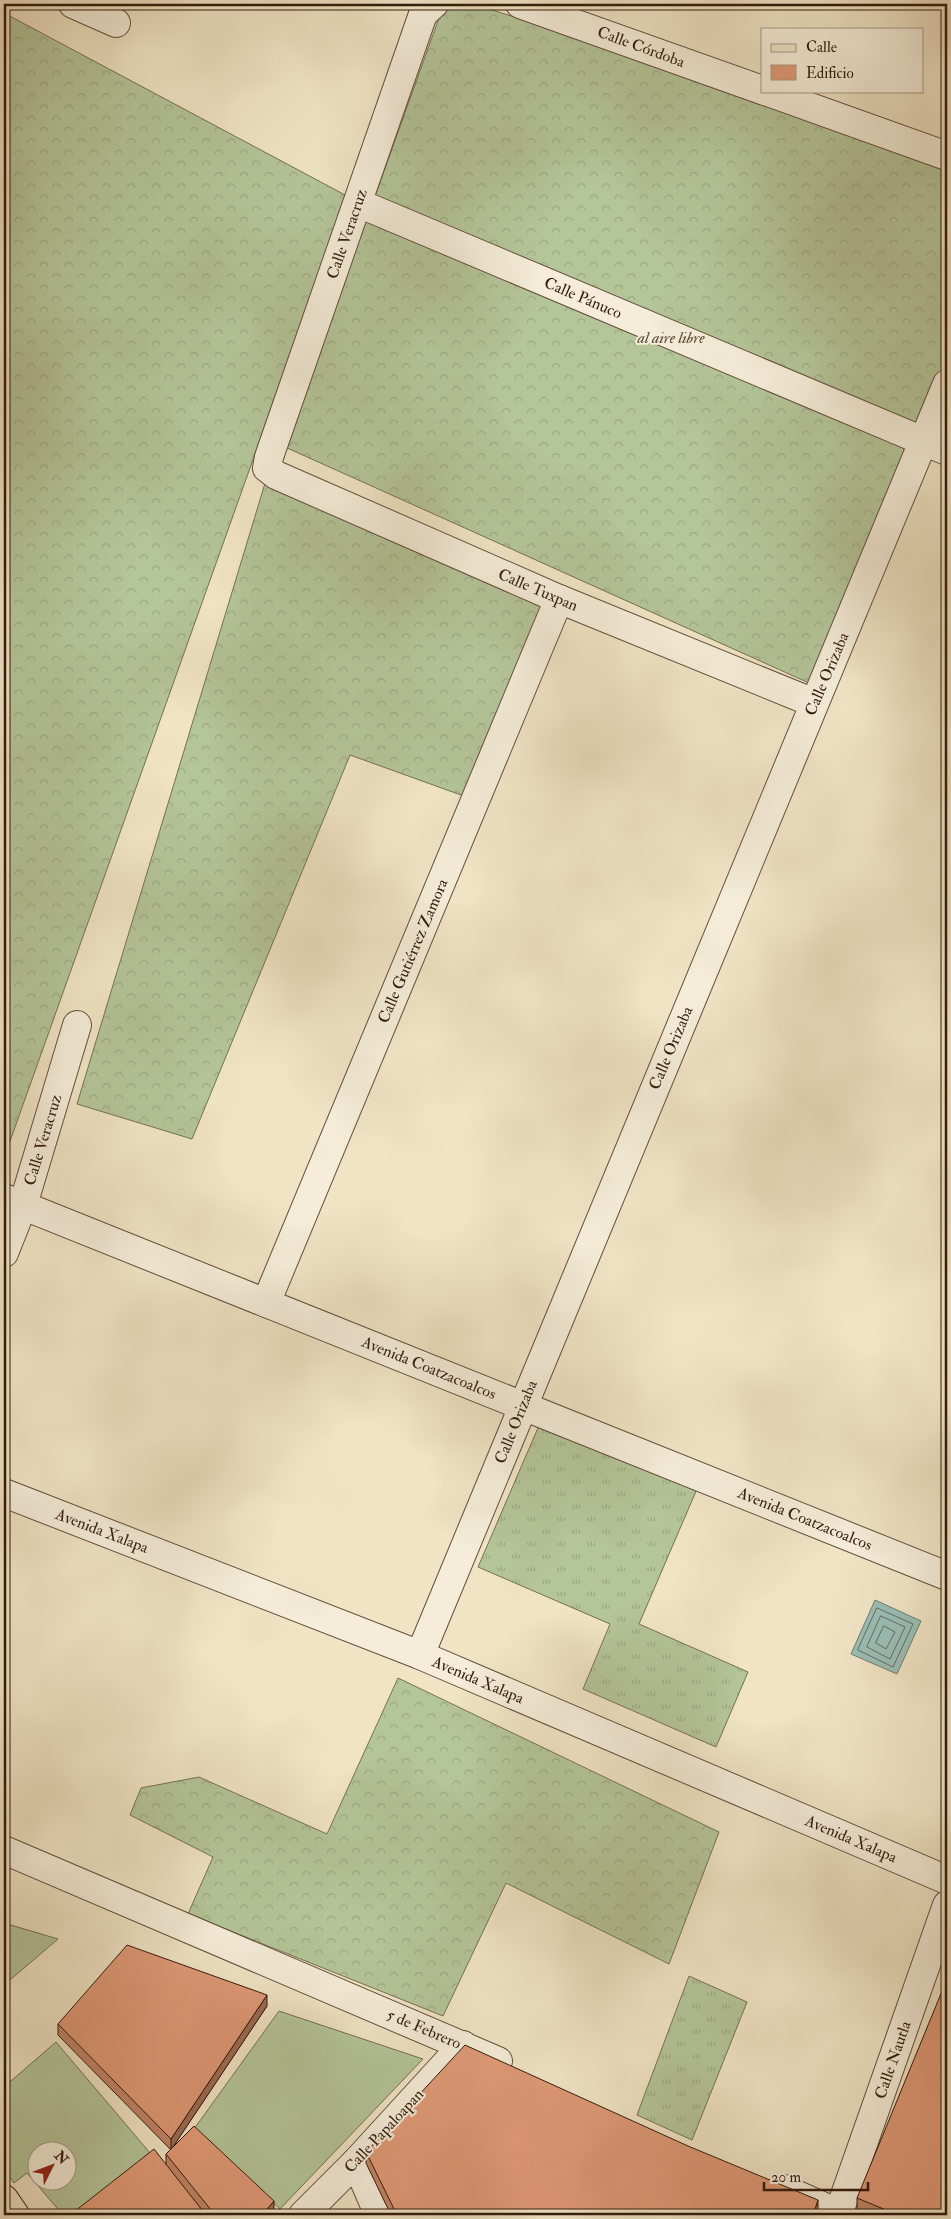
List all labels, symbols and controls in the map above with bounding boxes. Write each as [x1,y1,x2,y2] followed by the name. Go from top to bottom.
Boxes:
[594,22,688,72] street label: Calle Córdoba
[761,28,924,92] legend
[806,38,837,57] text: Calle
[806,64,854,83] text: Edificio
[322,186,372,282] street label: Calle Veracruz
[541,273,625,323] street label: Calle Pánuco
[637,328,705,348] park label: al aire libre
[495,564,581,617] street label: Calle Tuxpan
[801,629,854,719] street label: Calle Orizaba
[374,875,453,1026] street label: Calle Gutiérrez Zamora
[645,1003,698,1093] street label: Calle Orizaba
[20,1092,66,1188] street label: Calle Veracruz
[358,1332,499,1404] street label: Avenida Coatzacoalcos
[490,1377,542,1467] street label: Calle Orizaba
[734,1483,875,1555] street label: Avenida Coatzacoalcos
[51,1504,152,1559] street label: Avenida Xalapa
[428,1651,527,1709] street label: Avenida Xalapa
[801,1810,900,1868] street label: Avenida Xalapa
[384,2004,464,2054] street label: 5 de Febrero
[870,2018,916,2102] street label: Calle Nautla
[340,2085,429,2178] street label: Calle Papaloapan
[28,2142,78,2192] north arrow
[50,2147,72,2168] text: N
[764,2159,867,2191] scale bar
[771,2168,801,2187] text: 20 m

